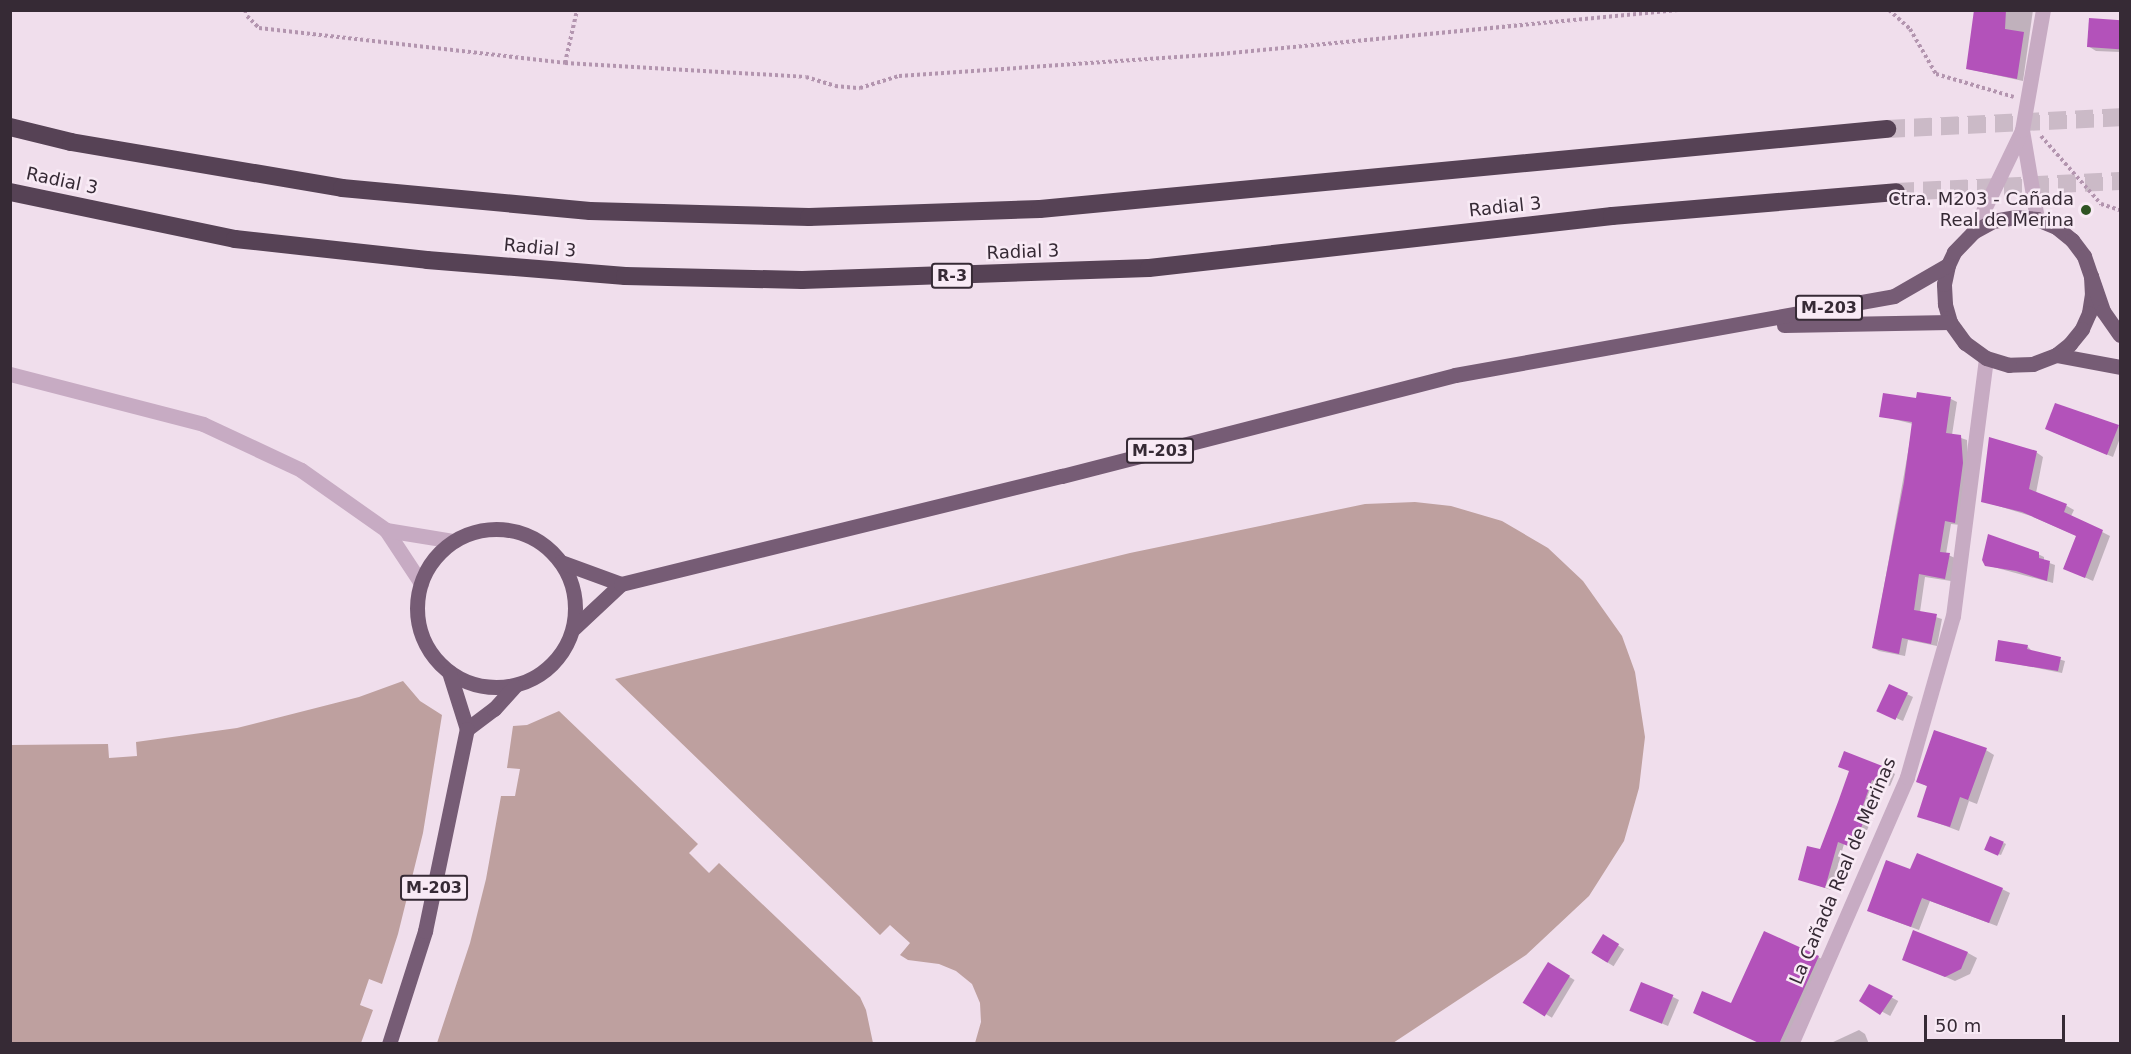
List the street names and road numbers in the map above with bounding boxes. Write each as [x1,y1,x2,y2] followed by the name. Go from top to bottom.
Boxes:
[24,163,100,199] street label: Radial 3
[1468,192,1542,222] street label: Radial 3
[503,234,577,262] street label: Radial 3
[986,240,1060,264] street label: Radial 3
[930,263,974,289] road number: R-3
[1794,295,1864,321] road number: M-203
[1126,438,1194,464] road number: M-203
[1785,754,1901,988] street label: La Cañada Real de Merinas
[400,875,468,901] road number: M-203

